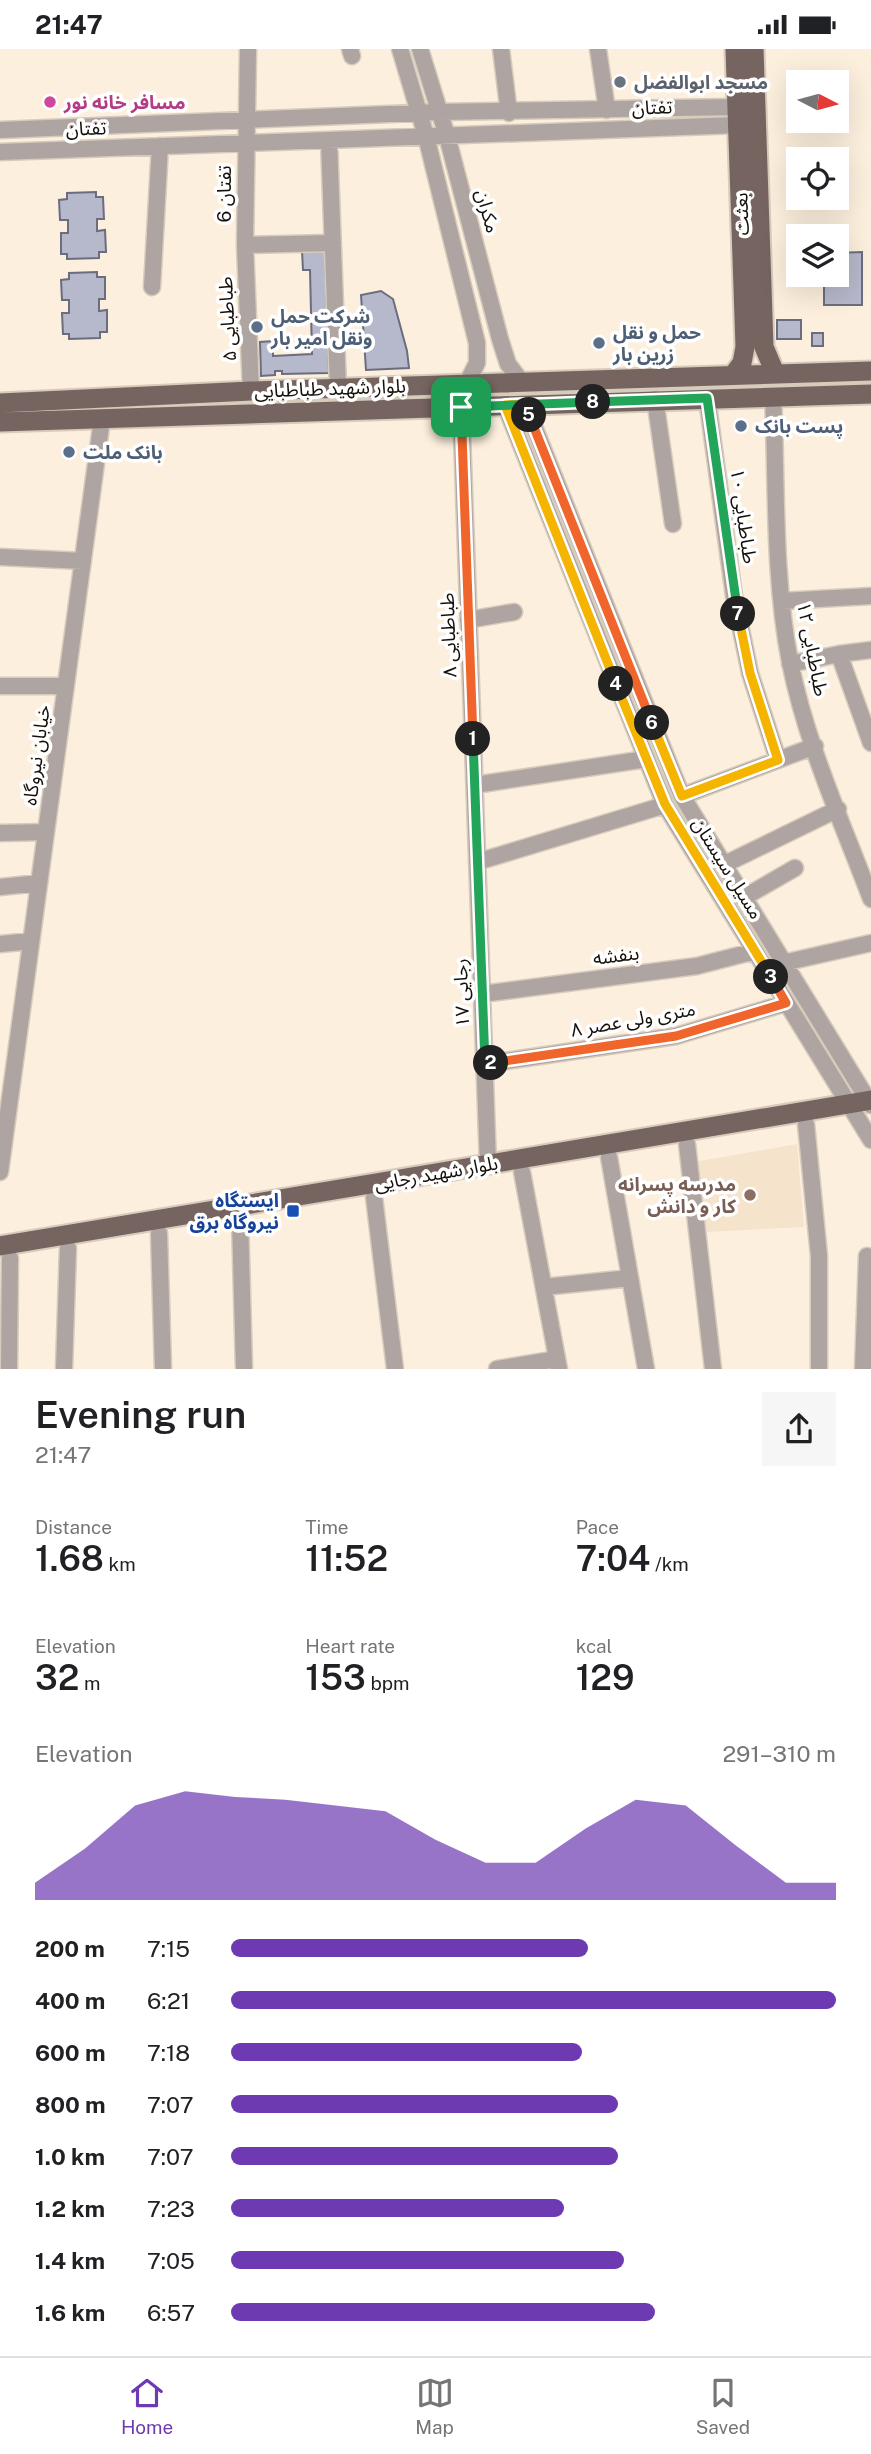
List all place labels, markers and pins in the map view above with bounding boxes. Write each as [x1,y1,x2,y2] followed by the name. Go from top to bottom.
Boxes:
[634,71,768,94] place label: مسجد ابوالفضل
[612,74,628,90] marker: مسجد ابوالفضل
[63,91,186,114] place label: مسافر خانه نور
[42,94,58,110] marker: مسافر خانه نور
[270,305,373,350] place label: شرکت حمل ونقل امیر بار
[249,319,265,335] marker: شرکت حمل ونقل امیر بار
[612,321,701,366] place label: حمل و نقل زرین بار
[591,335,607,351] marker: حمل و نقل زرین بار
[431,377,491,437] pin
[576,385,610,419] pin: 8
[512,397,546,433] pin: 5
[755,415,843,439] place label: پست بانک
[733,418,749,434] marker: پست بانک
[83,441,163,463] place label: بانک ملت
[61,444,77,460] marker: بانک ملت
[720,597,756,631] pin: 7
[598,667,634,701] pin: 4
[634,705,670,741] pin: 6
[456,721,490,757] pin: 1
[754,960,788,995] pin: 3
[474,1045,508,1081] pin: 2
[618,1173,736,1218] place label: مدرسه پسرانه کار و دانش
[742,1187,758,1203] marker: مدرسه پسرانه کار و دانش
[189,1189,279,1234] place label: ایستگاه نیروگاه برق
[285,1203,301,1219] marker: ایستگاه نیروگاه برق

